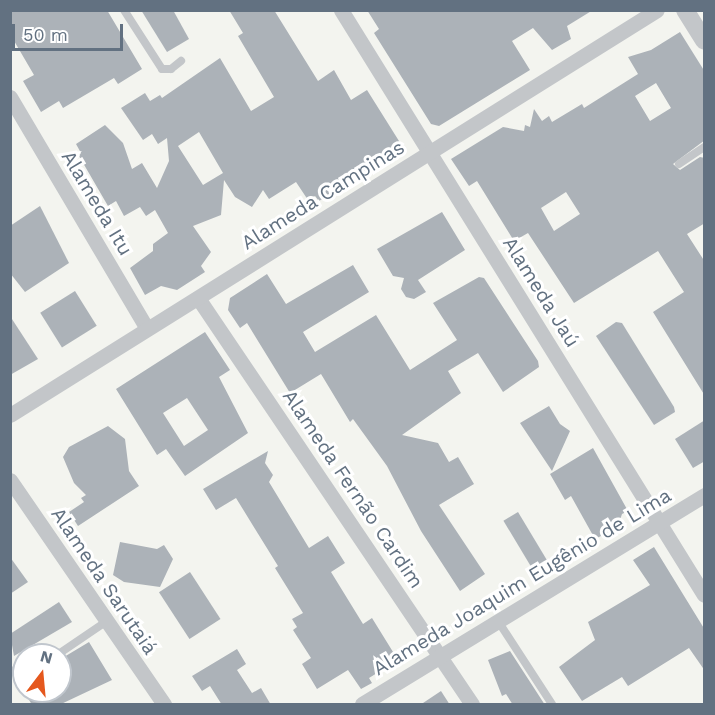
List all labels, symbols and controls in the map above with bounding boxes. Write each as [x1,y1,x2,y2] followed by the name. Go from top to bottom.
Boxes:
[15,12,126,50] scale bar
[23,24,68,45] text: 50 m
[237,135,409,255] street label: Alameda Campinas
[56,146,138,260] street label: Alameda Itu
[497,232,585,352] street label: Alameda Jaú
[277,385,429,593] street label: Alameda Fernão Cardim
[368,483,676,681] street label: Alameda Joaquim Eugênio de Lima
[46,503,162,659] street label: Alameda Sarutaiá
[12,643,72,703] north arrow
[38,646,55,668] text: N

